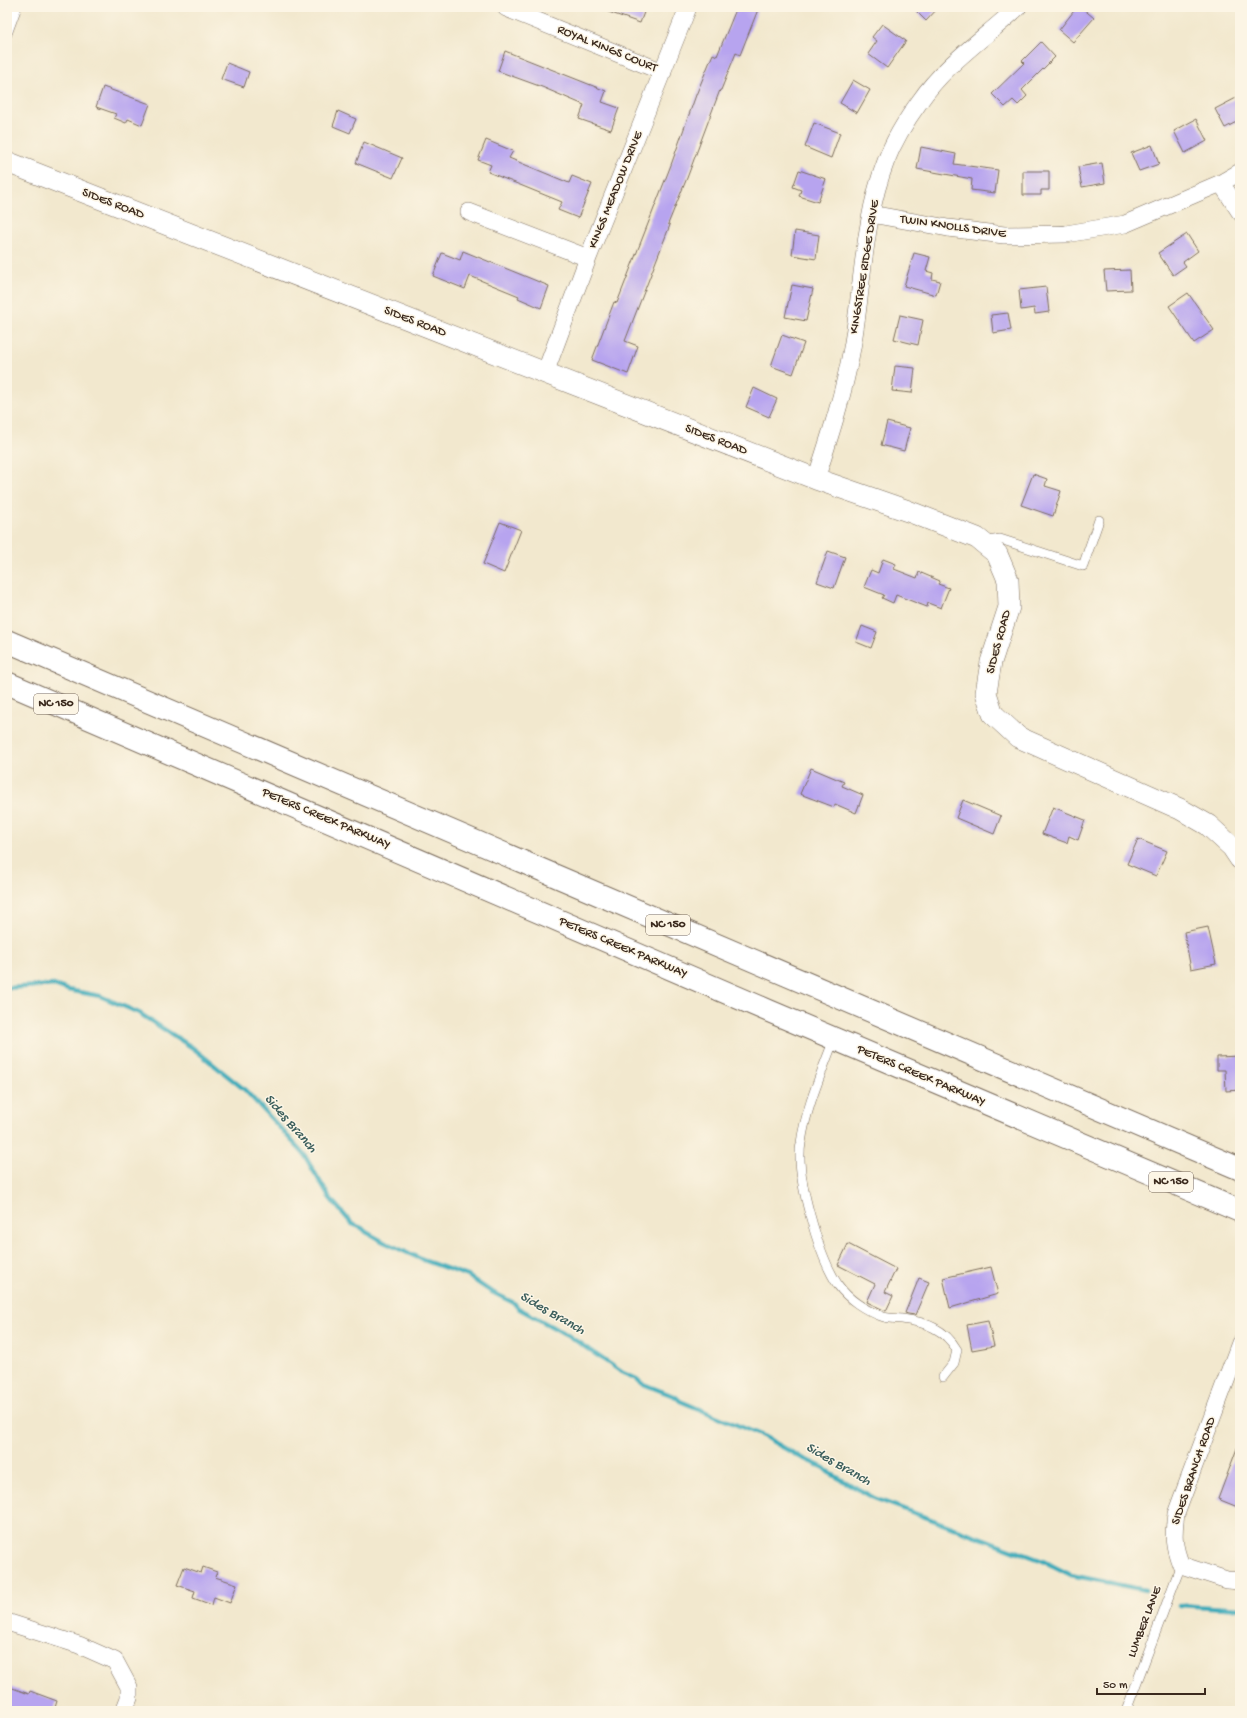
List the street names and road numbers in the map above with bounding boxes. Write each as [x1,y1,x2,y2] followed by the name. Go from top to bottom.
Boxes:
[555,22,660,76] street label: ROYAL KINGS COURT
[586,128,647,251] street label: KINGS MEADOW DRIVE
[80,185,147,223] street label: SIDES ROAD
[847,198,883,335] street label: KINGSTREE RIDGE DRIVE
[898,212,1008,242] street label: TWIN KNOLLS DRIVE
[382,303,449,341] street label: SIDES ROAD
[683,421,750,459] street label: SIDES ROAD
[983,608,1015,676] street label: SIDES ROAD
[34,694,78,714] road number: NC 150
[259,785,393,853] street label: PETERS CREEK PARKWAY
[556,914,690,982] street label: PETERS CREEK PARKWAY
[646,915,690,935] road number: NC 150
[854,1042,988,1110] street label: PETERS CREEK PARKWAY
[1149,1172,1193,1192] road number: NC 150
[1169,1415,1220,1527] street label: SIDES BRANCH ROAD
[1125,1583,1166,1660] street label: LUMBER LANE

